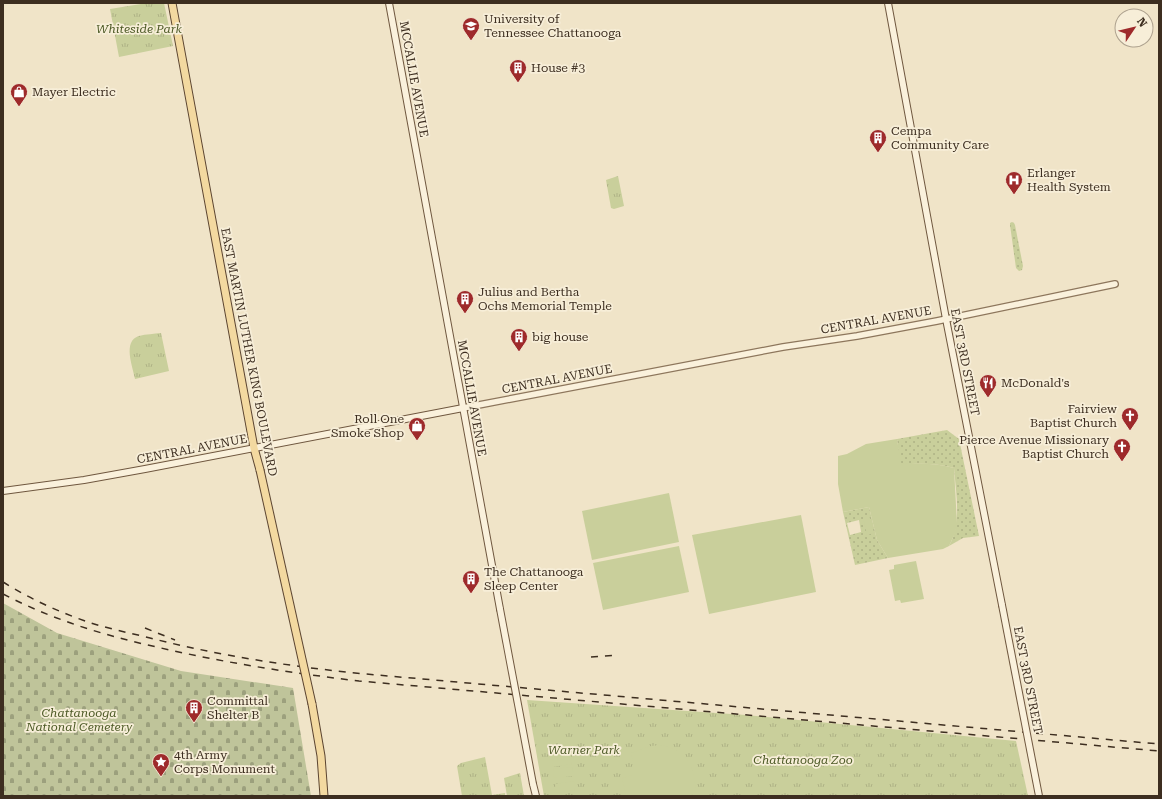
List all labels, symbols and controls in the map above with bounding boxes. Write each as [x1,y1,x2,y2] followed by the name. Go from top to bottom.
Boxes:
[1114,8,1154,48] north arrow
[484,12,622,40] place label: University of Tennessee Chattanooga
[1134,15,1150,30] text: N
[461,16,481,41] school or university icon: University of Tennessee Chattanooga
[397,20,431,138] street label: MCCALLIE AVENUE
[96,22,183,36] park label: Whiteside Park
[508,58,528,83] building icon: House #3
[531,61,586,75] place label: House #3
[9,82,29,107] shop icon: Mayer Electric
[32,85,116,99] place label: Mayer Electric
[891,124,990,152] place label: Cempa Community Care
[868,128,888,153] building icon: Cempa Community Care
[1027,166,1111,194] place label: Erlanger Health System
[1004,170,1024,195] hospital icon: Erlanger Health System
[218,227,280,477] street label: EAST MARTIN LUTHER KING BOULEVARD
[478,285,612,313] place label: Julius and Bertha Ochs Memorial Temple
[455,289,475,314] building icon: Julius and Bertha Ochs Memorial Temple
[820,303,932,337] street label: CENTRAL AVENUE
[948,307,982,417] street label: EAST 3RD STREET
[509,327,529,352] building icon: big house
[532,330,589,344] place label: big house
[455,339,489,457] street label: MCCALLIE AVENUE
[501,361,613,397] street label: CENTRAL AVENUE
[978,373,998,398] restaurant icon: McDonald's
[1001,376,1070,390] place label: McDonald's
[1030,402,1117,430] place label: Fairview Baptist Church
[1120,406,1140,431] church icon: Fairview Baptist Church
[331,412,404,440] place label: Roll One Smoke Shop
[407,416,427,441] shop icon: Roll One Smoke Shop
[136,431,248,467] street label: CENTRAL AVENUE
[959,433,1110,461] place label: Pierce Avenue Missionary Baptist Church
[1112,437,1132,462] church icon: Pierce Avenue Missionary Baptist Church
[484,565,584,593] place label: The Chattanooga Sleep Center
[461,569,481,594] building icon: The Chattanooga Sleep Center
[1011,625,1045,735] street label: EAST 3RD STREET
[207,694,268,722] place label: Committal Shelter B
[184,698,204,723] building icon: Committal Shelter B
[25,706,133,734] park label: Chattanooga National Cemetery
[548,743,620,757] park label: Warner Park
[174,748,276,776] place label: 4th Army Corps Monument
[151,752,171,777] place icon: 4th Army Corps Monument
[753,753,853,767] park label: Chattanooga Zoo

